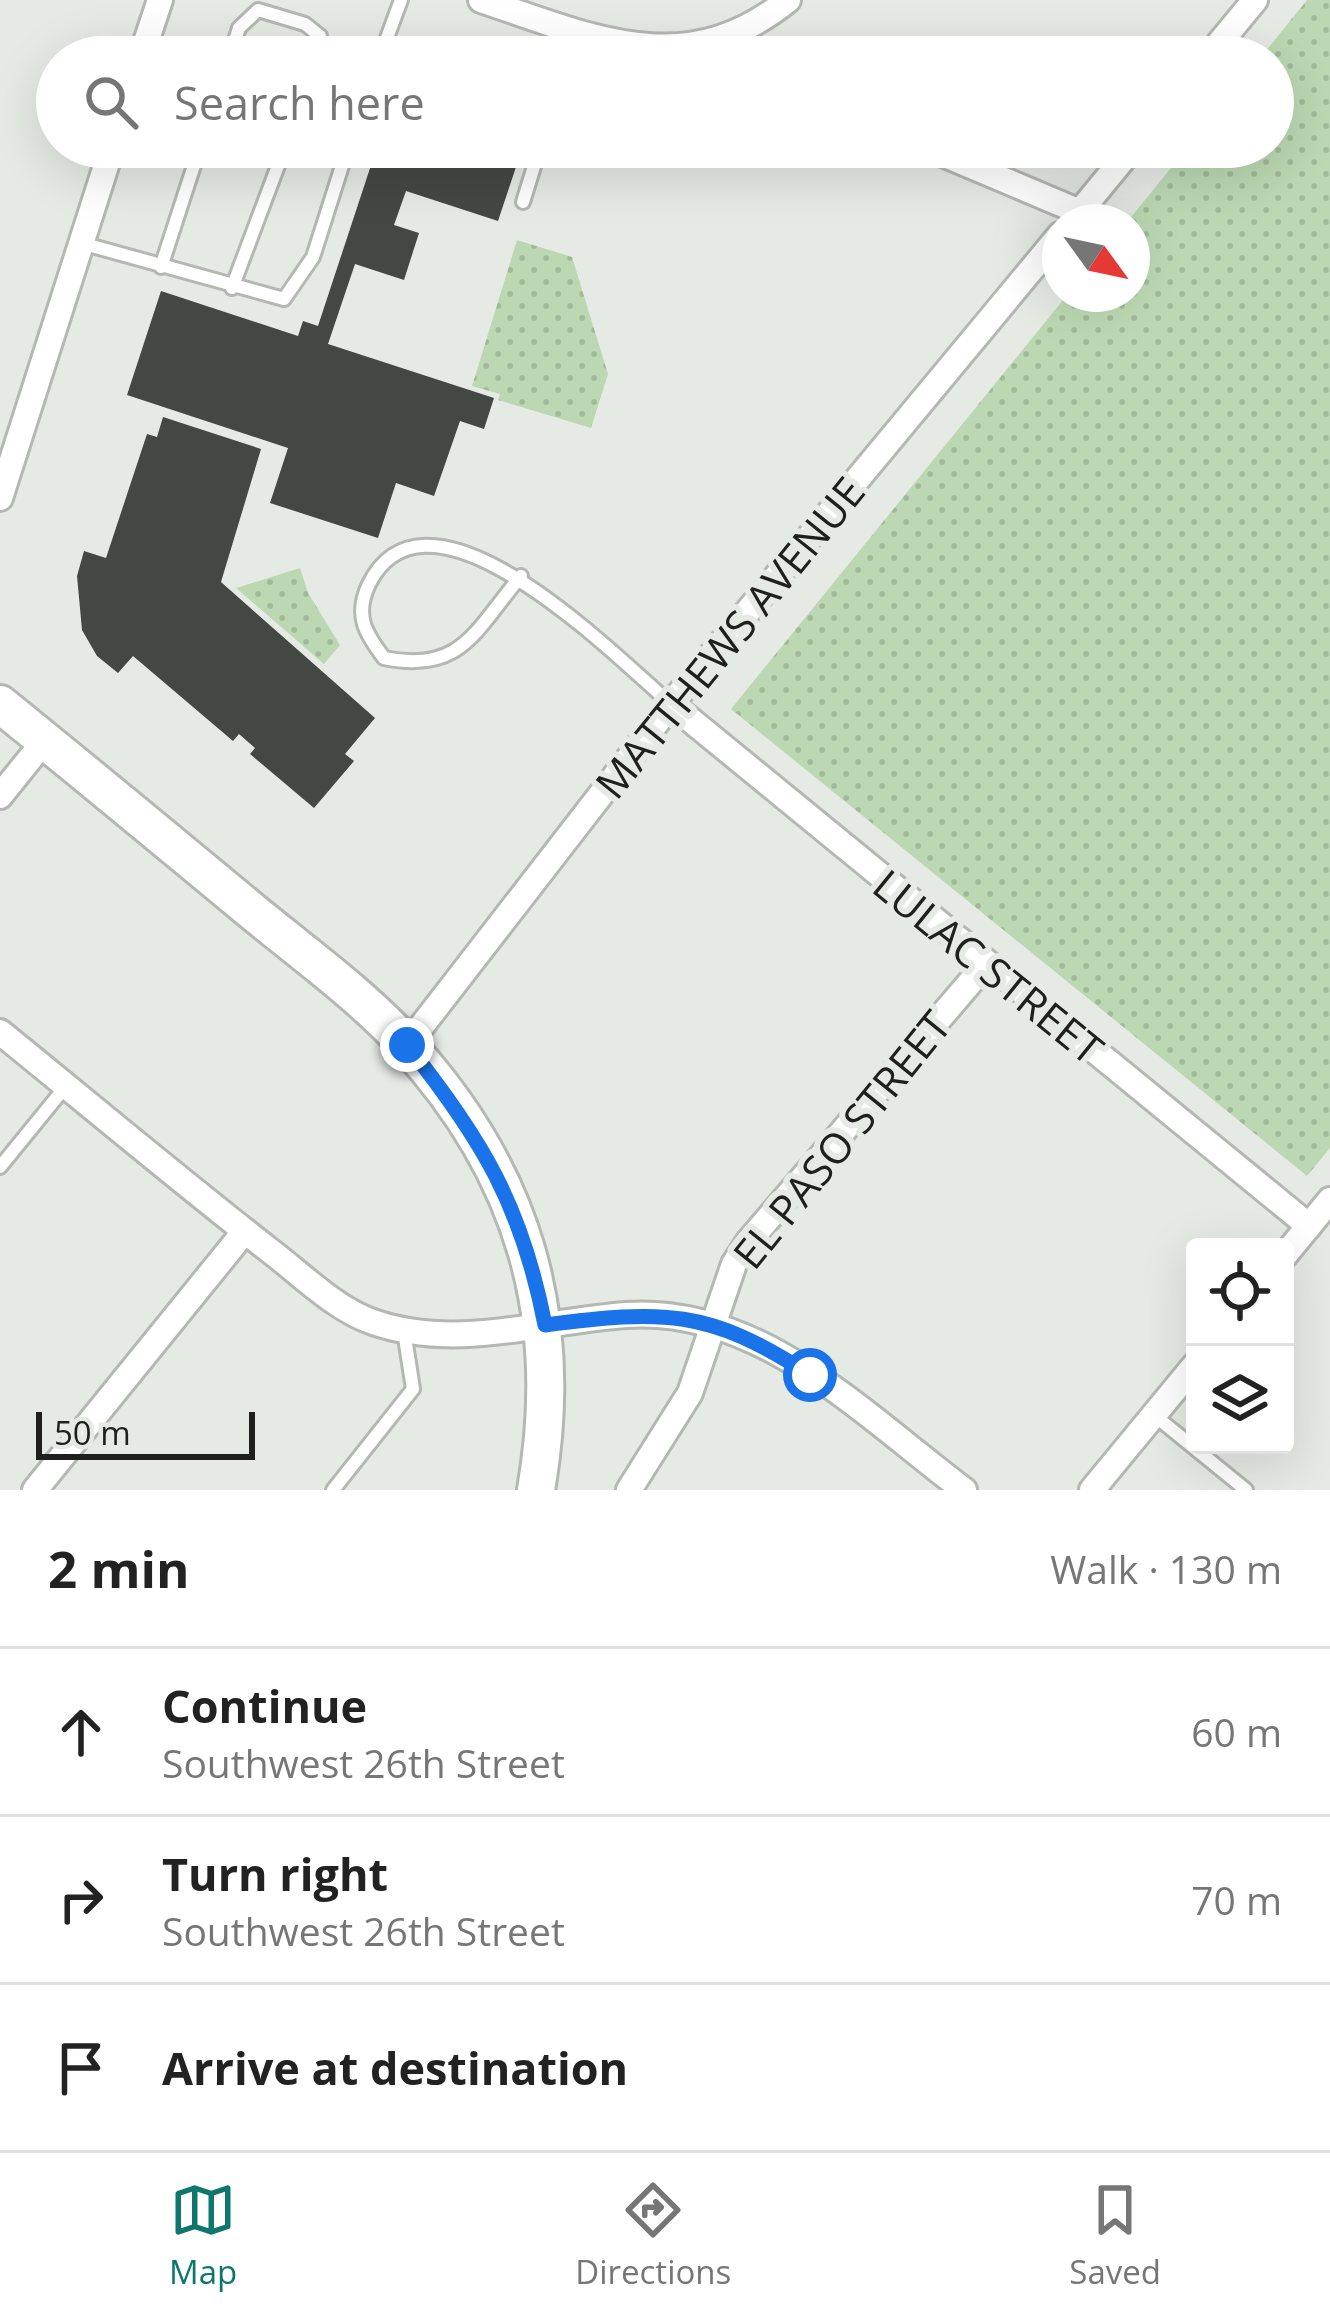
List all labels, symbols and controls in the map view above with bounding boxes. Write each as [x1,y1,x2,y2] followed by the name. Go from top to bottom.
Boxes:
[36,36,1294,168] search box
[78,69,144,135] icon: search
[174,72,425,133] text: Search here
[1042,204,1150,312] north arrow
[582,464,876,810] street label: MATTHEWS AVENUE
[862,856,1116,1076] street label: LULAC STREET
[719,998,963,1280] street label: EL PASO STREET
[380,1018,434,1072] route end
[1186,1238,1294,1454] map controls
[1186,1238,1294,1346] button: locate
[1186,1346,1294,1454] button: layers
[783,1348,837,1402] route start
[36,1406,255,1459] scale bar
[54,1410,131,1455] text: 50 m
[48,1533,190,1603] text: 2 min
[1050,1542,1282,1595] text: Walk · 130 m
[162,1675,367,1736] text: Continue
[48,1699,114,1765] icon: ahead
[1191,1705,1282,1758] text: 60 m
[162,1736,565,1789] text: Southwest 26th Street
[162,1843,388,1904] text: Turn right
[48,1867,114,1933] icon: right
[1191,1873,1282,1926] text: 70 m
[162,1904,565,1957] text: Southwest 26th Street
[48,2035,114,2101] icon: arrive
[162,2037,628,2098] text: Arrive at destination
[169,2177,237,2294] tab: Map
[575,2177,731,2294] tab: Directions
[1069,2177,1161,2294] tab: Saved

